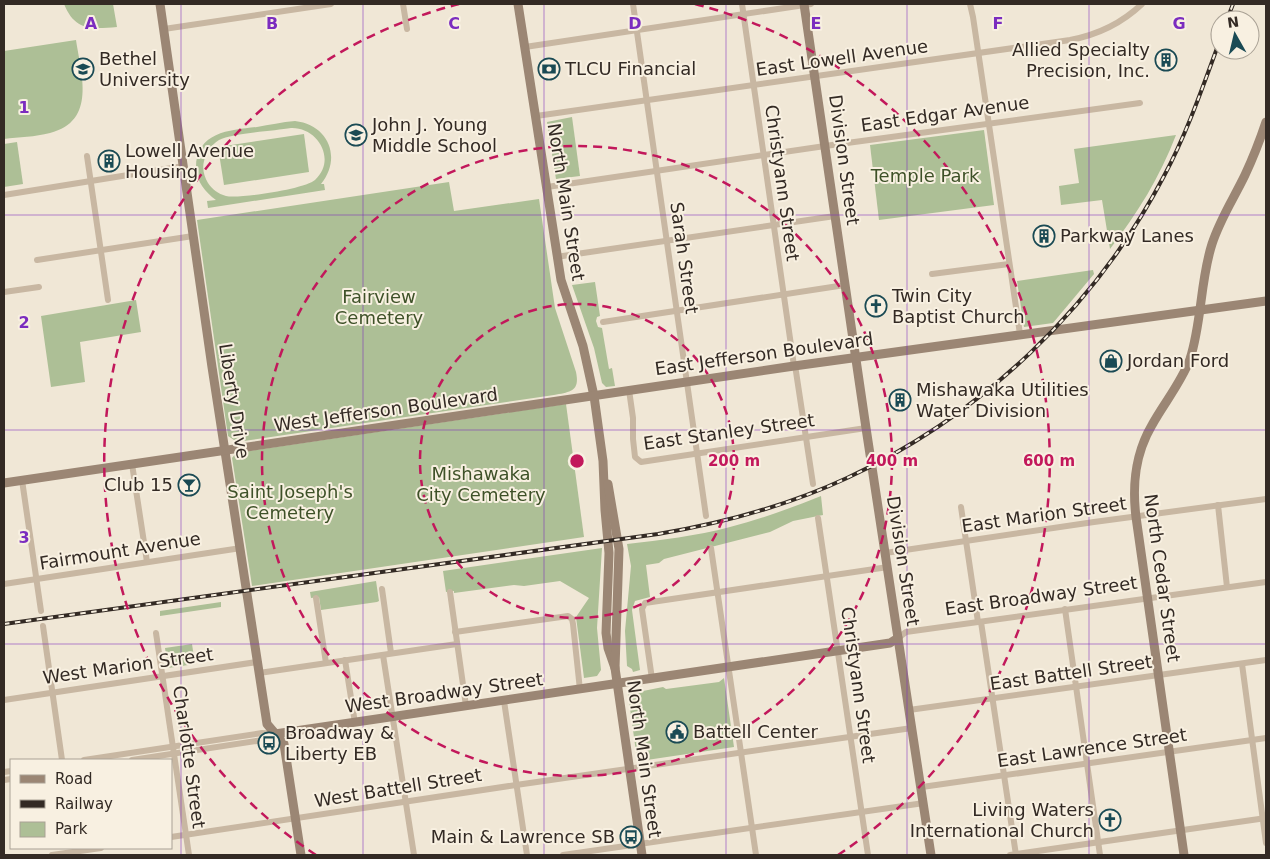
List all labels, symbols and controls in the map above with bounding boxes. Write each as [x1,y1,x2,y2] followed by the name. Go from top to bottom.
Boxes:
[1210,10,1260,60] north arrow
[1226,13,1240,31] text: N
[85,14,98,33] text: A
[266,14,278,33] text: B
[448,14,460,33] text: C
[628,14,642,33] text: D
[811,14,821,33] text: E
[993,14,1003,33] text: F
[1172,14,1186,33] text: G
[754,35,929,80] street label: East Lowell Avenue
[1012,39,1150,81] place label: Allied Specialty Precision, Inc.
[99,48,190,90] place label: Bethel University
[1154,48,1178,72] building icon: Allied Specialty Precision, Inc.
[71,57,95,81] school or university icon: Bethel University
[537,57,561,81] bank icon: TLCU Financial
[564,58,696,79] place label: TLCU Financial
[859,91,1030,136] street label: East Edgar Avenue
[825,93,864,227] street label: Division Street
[18,98,30,117] text: 1
[761,103,804,262] street label: Christyann Street
[371,114,497,156] place label: John J. Young Middle School
[544,122,589,282] street label: North Main Street
[344,123,368,147] school or university icon: John J. Young Middle School
[125,140,254,182] place label: Lowell Avenue Housing
[97,149,121,173] building icon: Lowell Avenue Housing
[870,165,980,186] park label: Temple Park
[666,201,703,315] street label: Sarah Street
[1032,224,1056,248] building icon: Parkway Lanes
[1060,225,1194,246] place label: Parkway Lanes
[891,285,1025,327] place label: Twin City Baptist Church
[335,286,424,328] park label: Fairview Cemetery
[864,294,888,318] church icon: Twin City Baptist Church
[18,313,30,332] text: 2
[653,328,875,379] street label: East Jefferson Boulevard
[215,342,254,460] street label: Liberty Drive
[1099,349,1123,373] shop icon: Jordan Ford
[1126,350,1229,371] place label: Jordan Ford
[916,379,1089,421] place label: Mishawaka Utilities Water Division
[273,383,499,436] street label: West Jefferson Boulevard
[888,388,912,412] building icon: Mishawaka Utilities Water Division
[642,409,816,454] street label: East Stanley Street
[568,452,586,470] centre of rings
[708,452,760,470] text: 200 m
[866,452,918,470] text: 400 m
[1023,452,1075,470] text: 600 m
[416,463,546,505] park label: Mishawaka City Cemetery
[177,473,201,497] bar icon: Club 15
[104,474,173,495] place label: Club 15
[227,481,353,523] park label: Saint Joseph's Cemetery
[1140,492,1185,664] street label: North Cedar Street
[960,493,1128,536] street label: East Marion Street
[883,494,924,628] street label: Division Street
[38,527,202,574] street label: Fairmount Avenue
[18,528,30,547] text: 3
[943,572,1139,619] street label: East Broadway Street
[837,605,880,764] street label: Christyann Street
[41,643,214,688] street label: West Marion Street
[988,651,1153,694] street label: East Battell Street
[344,668,544,717] street label: West Broadway Street
[623,679,666,839] street label: North Main Street
[169,684,210,830] street label: Charlotte Street
[665,720,689,744] public building icon: Battell Center
[693,721,818,742] place label: Battell Center
[285,722,394,764] place label: Broadway & Liberty EB
[996,724,1188,771] street label: East Lawrence Street
[257,731,281,755] bus stop icon: Broadway & Liberty EB
[10,759,172,849] legend
[313,764,483,811] street label: West Battell Street
[55,770,93,788] text: Road
[55,795,113,813] text: Railway
[910,799,1094,841] place label: Living Waters International Church
[1098,808,1122,832] church icon: Living Waters International Church
[55,820,88,838] text: Park
[619,825,643,849] bus stop icon: Main & Lawrence SB
[431,826,615,847] place label: Main & Lawrence SB

